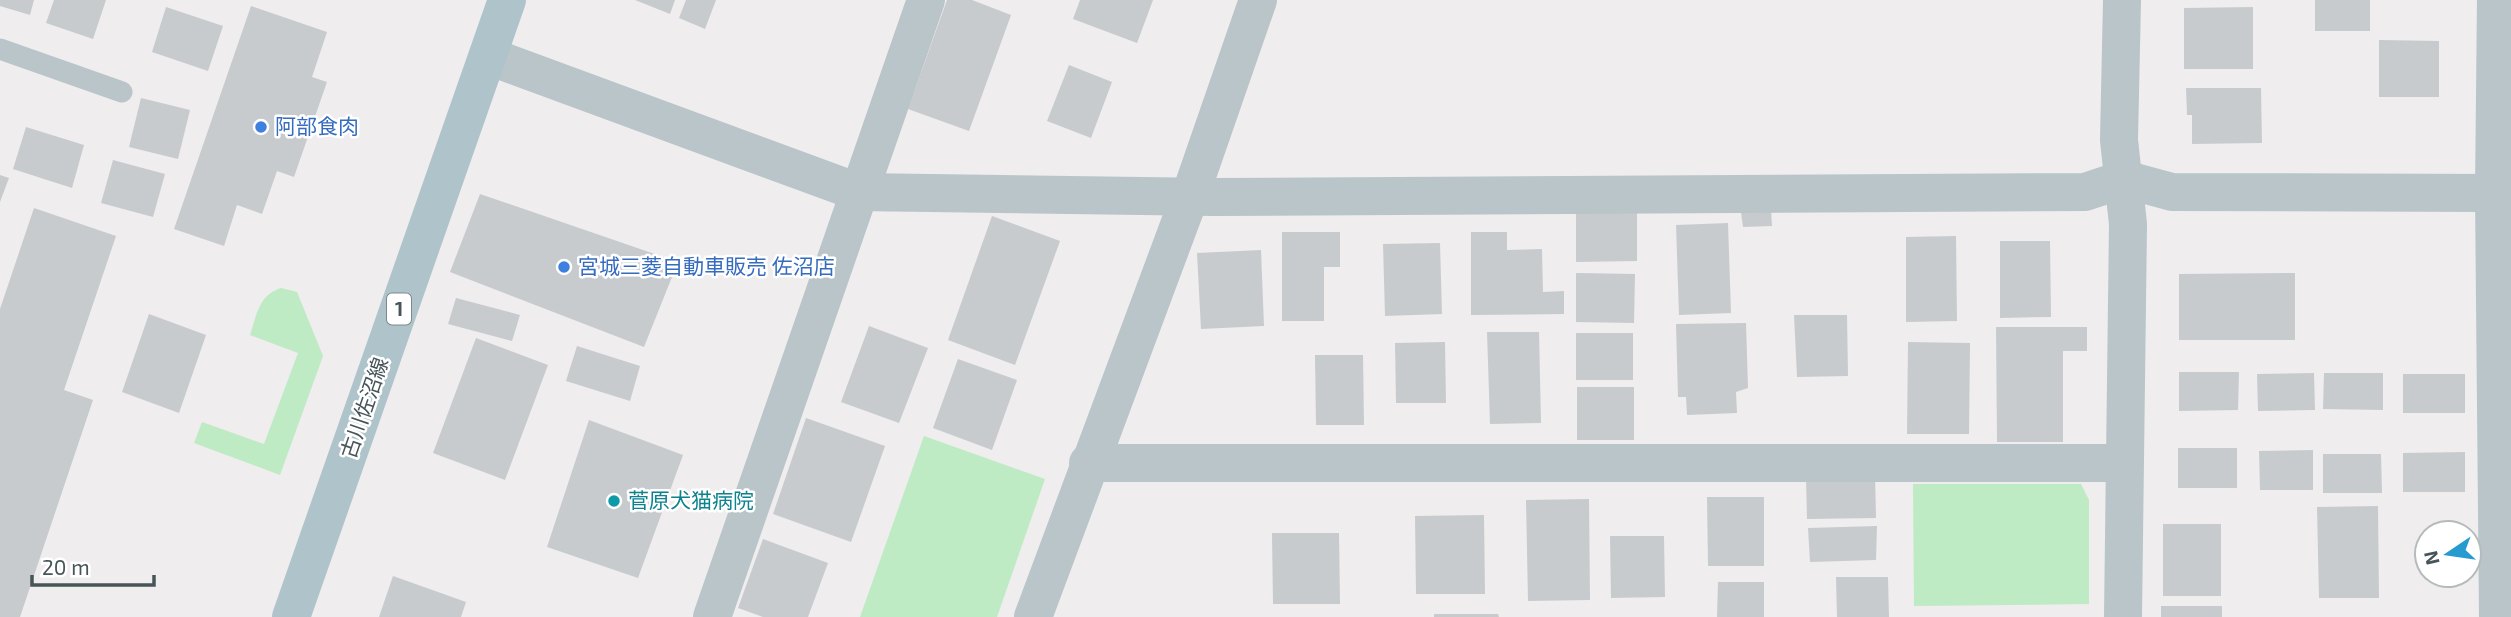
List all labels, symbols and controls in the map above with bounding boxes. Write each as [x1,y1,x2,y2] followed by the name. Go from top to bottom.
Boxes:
[275,113,359,138] place label: 阿部食肉
[253,119,269,135] marker: 阿部食肉
[578,253,835,278] place label: 宮城三菱自動車販売 佐沼店
[556,259,572,275] marker: 宮城三菱自動車販売 佐沼店
[387,294,411,324] road number: 1
[335,354,392,461] street label: 古川佐沼線
[628,487,754,512] place label: 菅原犬猫病院
[606,493,622,509] marker: 菅原犬猫病院
[2413,519,2483,589] north arrow
[32,544,154,588] scale bar
[2418,549,2444,567] text: N
[42,554,90,579] text: 20 m

